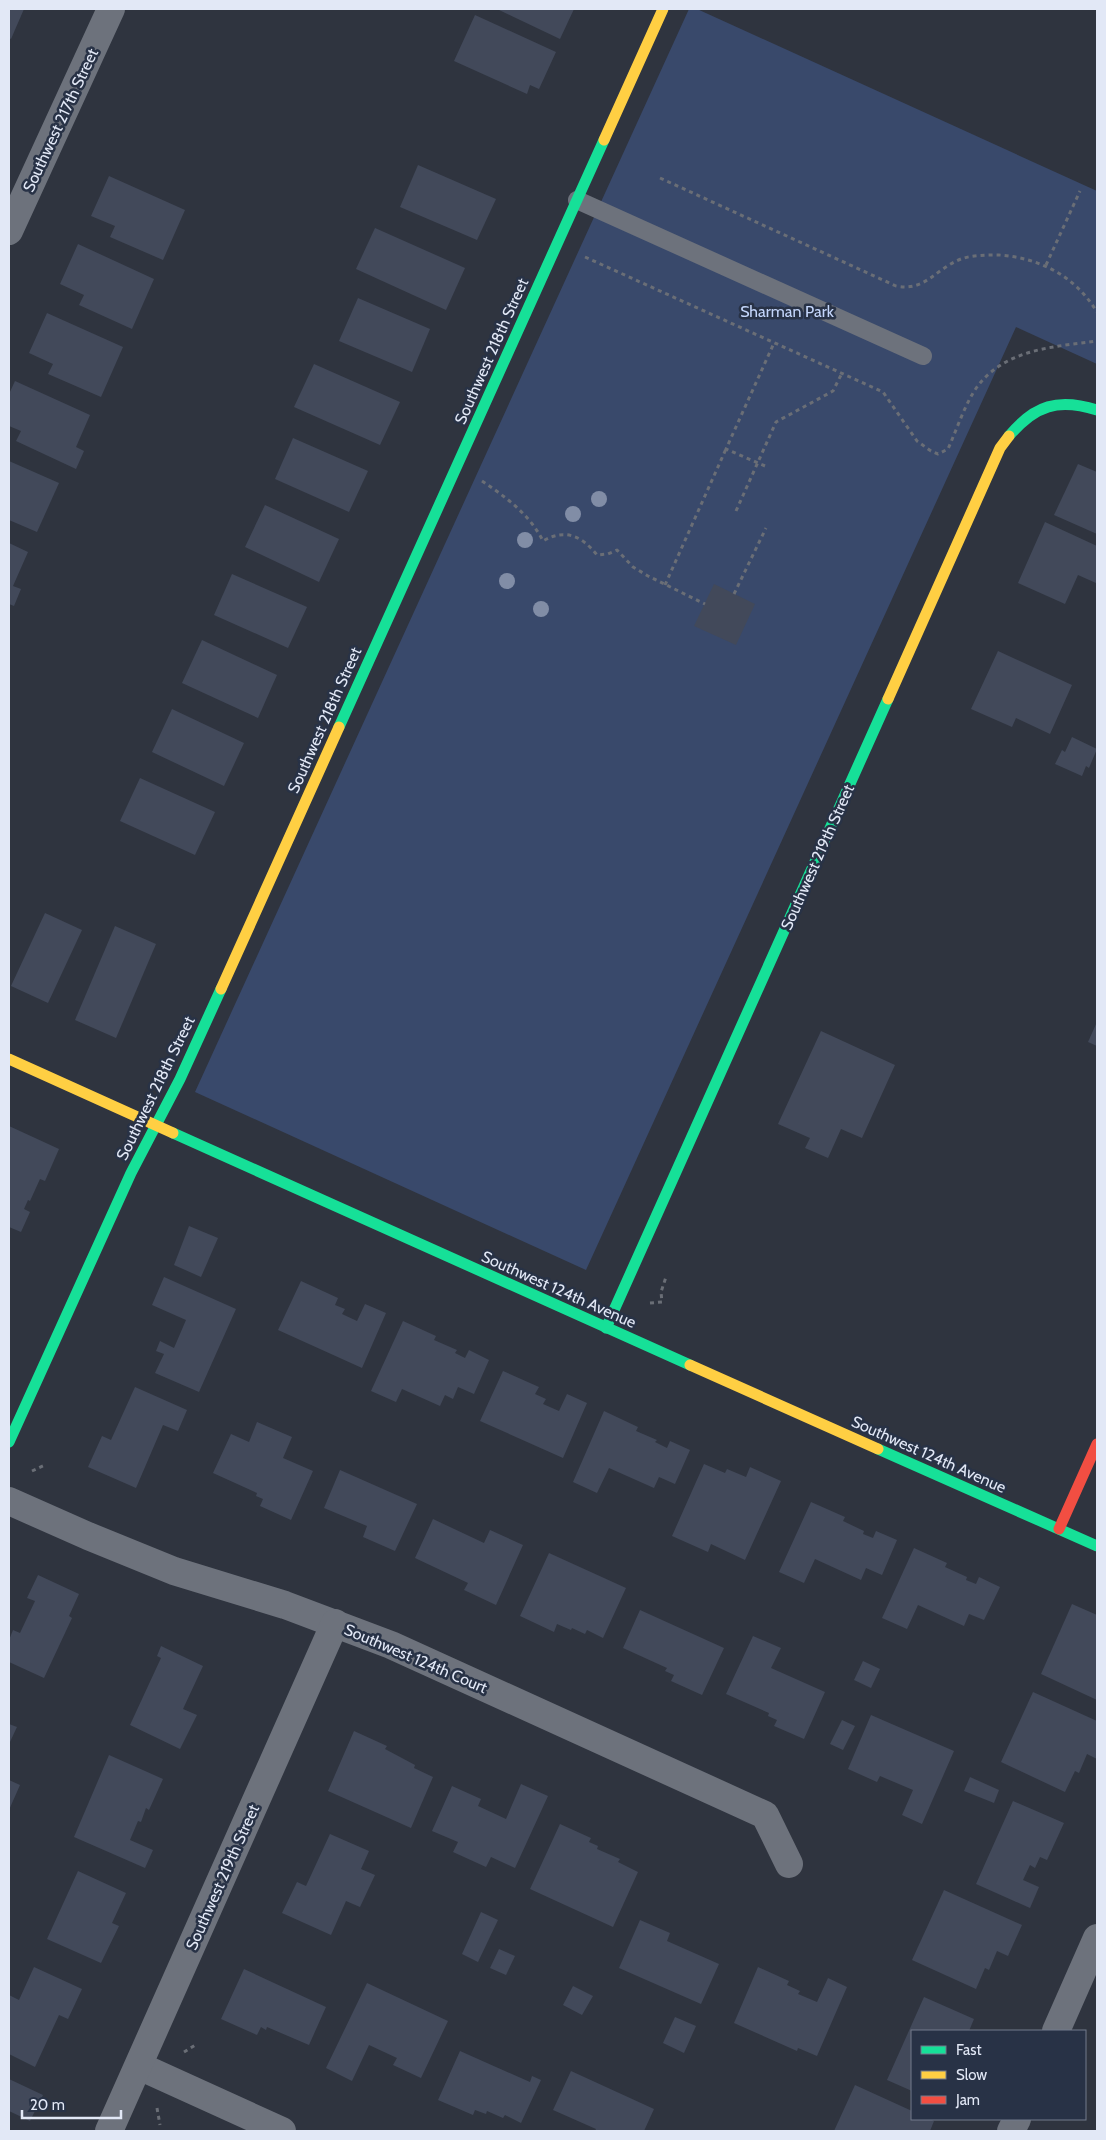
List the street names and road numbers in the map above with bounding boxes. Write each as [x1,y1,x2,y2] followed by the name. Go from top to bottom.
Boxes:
[19,45,102,195] street label: Southwest 217th Street
[451,275,532,427] street label: Southwest 218th Street
[284,644,365,796] street label: Southwest 218th Street
[777,781,858,933] street label: Southwest 219th Street
[112,1013,199,1163] street label: Southwest 218th Street
[479,1247,639,1332] street label: Southwest 124th Avenue
[849,1412,1009,1497] street label: Southwest 124th Avenue
[341,1620,491,1697] street label: Southwest 124th Court
[182,1801,263,1953] street label: Southwest 219th Street

